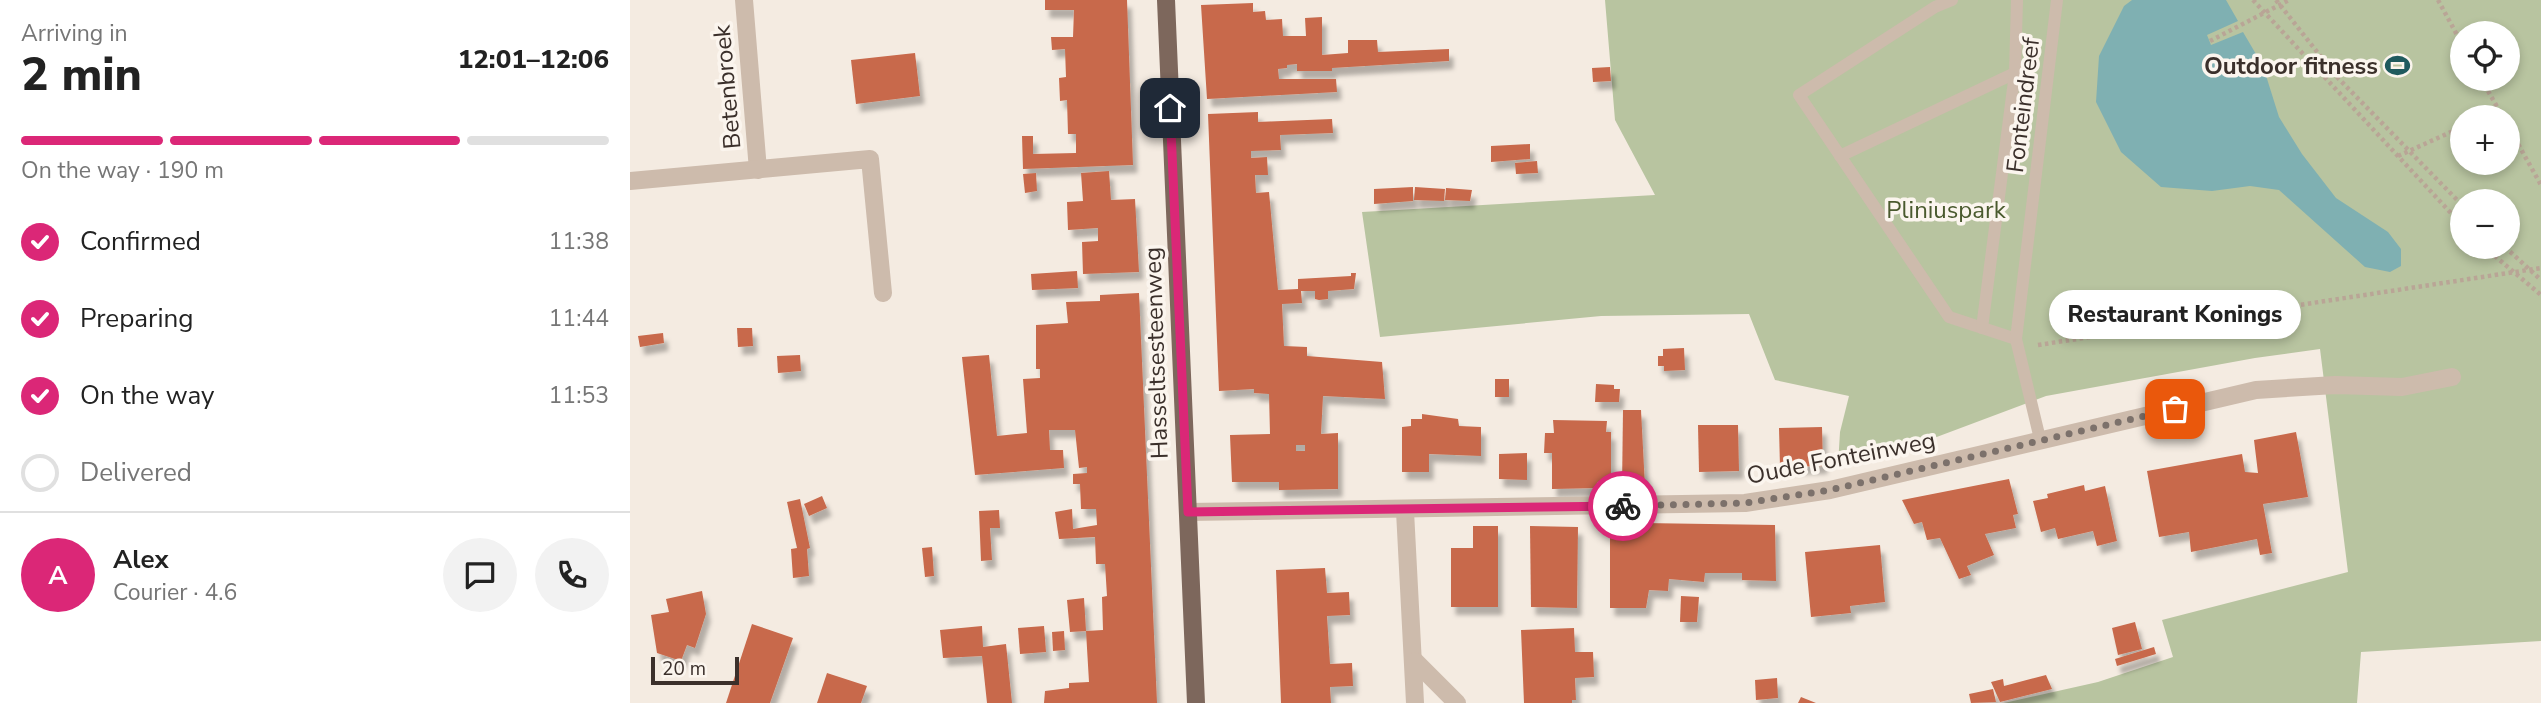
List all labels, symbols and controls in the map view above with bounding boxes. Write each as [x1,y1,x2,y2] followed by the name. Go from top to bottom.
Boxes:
[21,18,128,49] text: Arriving in
[2450,21,2520,259] map controls
[2450,21,2520,91] button: locate
[706,23,748,150] street label: Betenbroek
[1999,35,2047,174] street label: Fonteindreef
[458,42,609,77] text: 12:01–12:06
[21,43,142,106] text: 2 min
[2204,50,2378,82] place label: Outdoor fitness
[2384,52,2412,80] sports icon: Outdoor fitness
[1140,78,1200,138] pin
[1151,89,1189,127] icon: home
[2450,105,2520,175] button: +
[21,155,224,186] text: On the way · 190 m
[2450,189,2520,259] button: −
[1886,194,2007,226] park label: Pliniuspark
[21,223,59,261] icon: check
[80,224,201,259] text: Confirmed
[549,226,609,257] text: 11:38
[1136,246,1176,460] street label: Hasseltsesteenweg
[2049,290,2301,339] callout: Restaurant Konings
[2068,299,2282,330] text: Restaurant Konings
[21,300,59,338] icon: check
[80,301,193,336] text: Preparing
[549,303,609,334] text: 11:44
[21,377,59,415] icon: check
[80,378,214,413] text: On the way
[2145,379,2205,439] pin
[549,380,609,411] text: 11:53
[2156,390,2194,428] icon: bag
[1744,424,1938,492] street label: Oude Fonteinweg
[80,455,192,490] text: Delivered
[1588,471,1658,541] courier
[1604,487,1642,525] icon: bike
[443,538,517,612] button: chat
[535,538,609,612] button: phone
[113,542,169,577] text: Alex
[48,558,68,593] text: A
[113,577,237,608] text: Courier · 4.6
[651,654,738,686] scale bar
[662,656,706,682] text: 20 m

